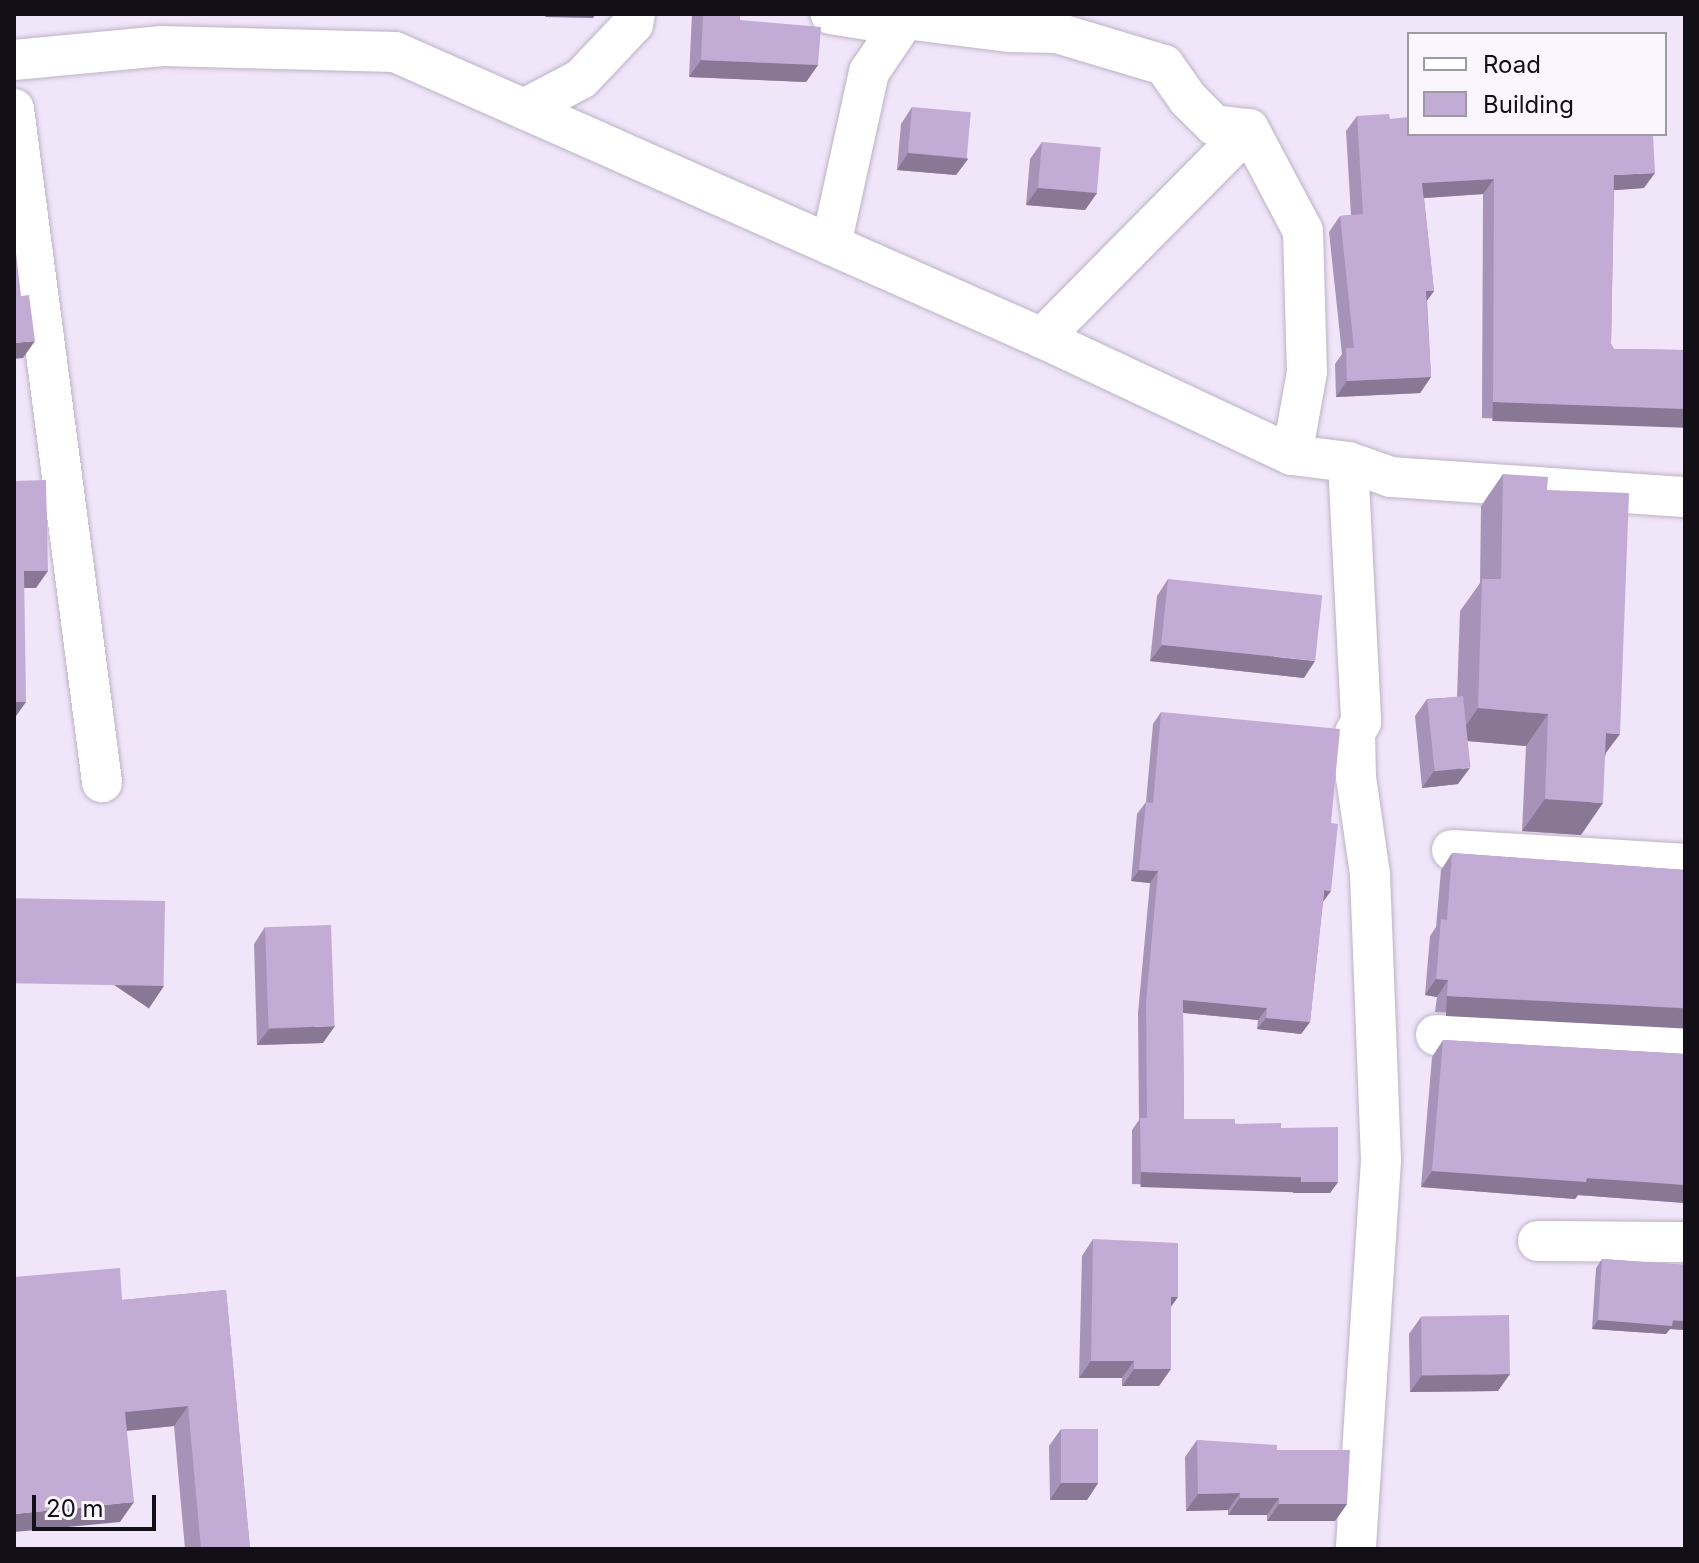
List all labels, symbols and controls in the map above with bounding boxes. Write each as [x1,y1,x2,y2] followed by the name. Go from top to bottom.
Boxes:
[1407,32,1667,136] legend
[1483,50,1541,79] text: Road
[1483,90,1574,119] text: Building
[36,1479,160,1529] scale bar
[46,1494,104,1523] text: 20 m

